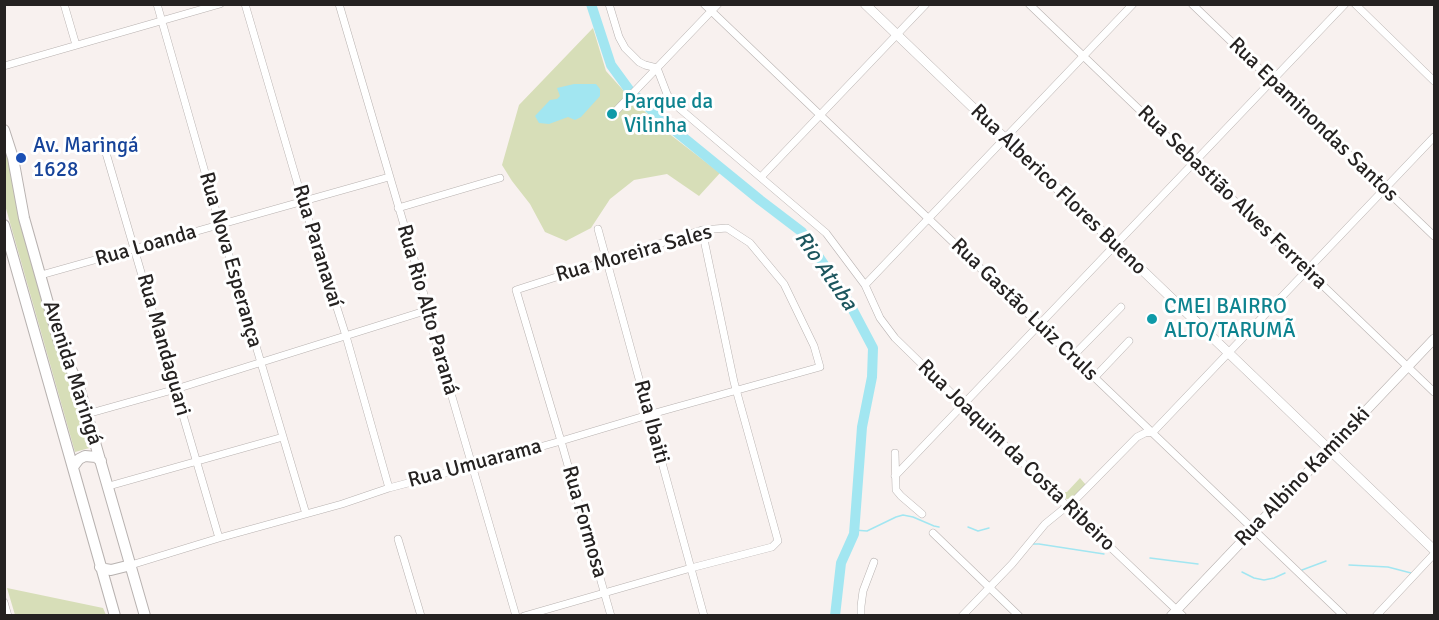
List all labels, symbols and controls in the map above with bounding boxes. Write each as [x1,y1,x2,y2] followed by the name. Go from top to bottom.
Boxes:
[1223,33,1403,207] street label: Rua Epaminondas Santos
[624,89,713,139] place label: Parque da Vilinha
[965,99,1151,281] street label: Rua Alberico Flores Bueno
[1132,101,1332,295] street label: Rua Sebastião Alves Ferreira
[605,107,619,121] marker: Parque da Vilinha
[33,133,139,183] place label: Av. Maringá 1628
[14,151,28,165] marker: Av. Maringá 1628
[193,169,267,351] street label: Rua Nova Esperança
[286,182,348,310] street label: Rua Paranavaí
[92,220,200,272] street label: Rua Loanda
[553,220,715,288] street label: Rua Moreira Sales
[391,222,463,398] street label: Rua Rio Alto Paraná
[788,226,862,316] water label: Rio Atuba
[945,233,1103,387] street label: Rua Gastão Luiz Cruls
[131,271,195,419] street label: Rua Mandaguari
[1164,294,1296,344] place label: CMEI BAIRRO ALTO/TARUMÃ
[37,298,107,448] street label: Avenida Maringá
[1145,312,1159,326] marker: CMEI BAIRRO ALTO/TARUMÃ
[912,355,1120,557] street label: Rua Joaquim da Costa Ribeiro
[628,377,674,467] street label: Rua Ibaiti
[1230,402,1376,552] street label: Rua Albino Kaminski
[405,434,545,494] street label: Rua Umuarama
[556,463,612,581] street label: Rua Formosa

